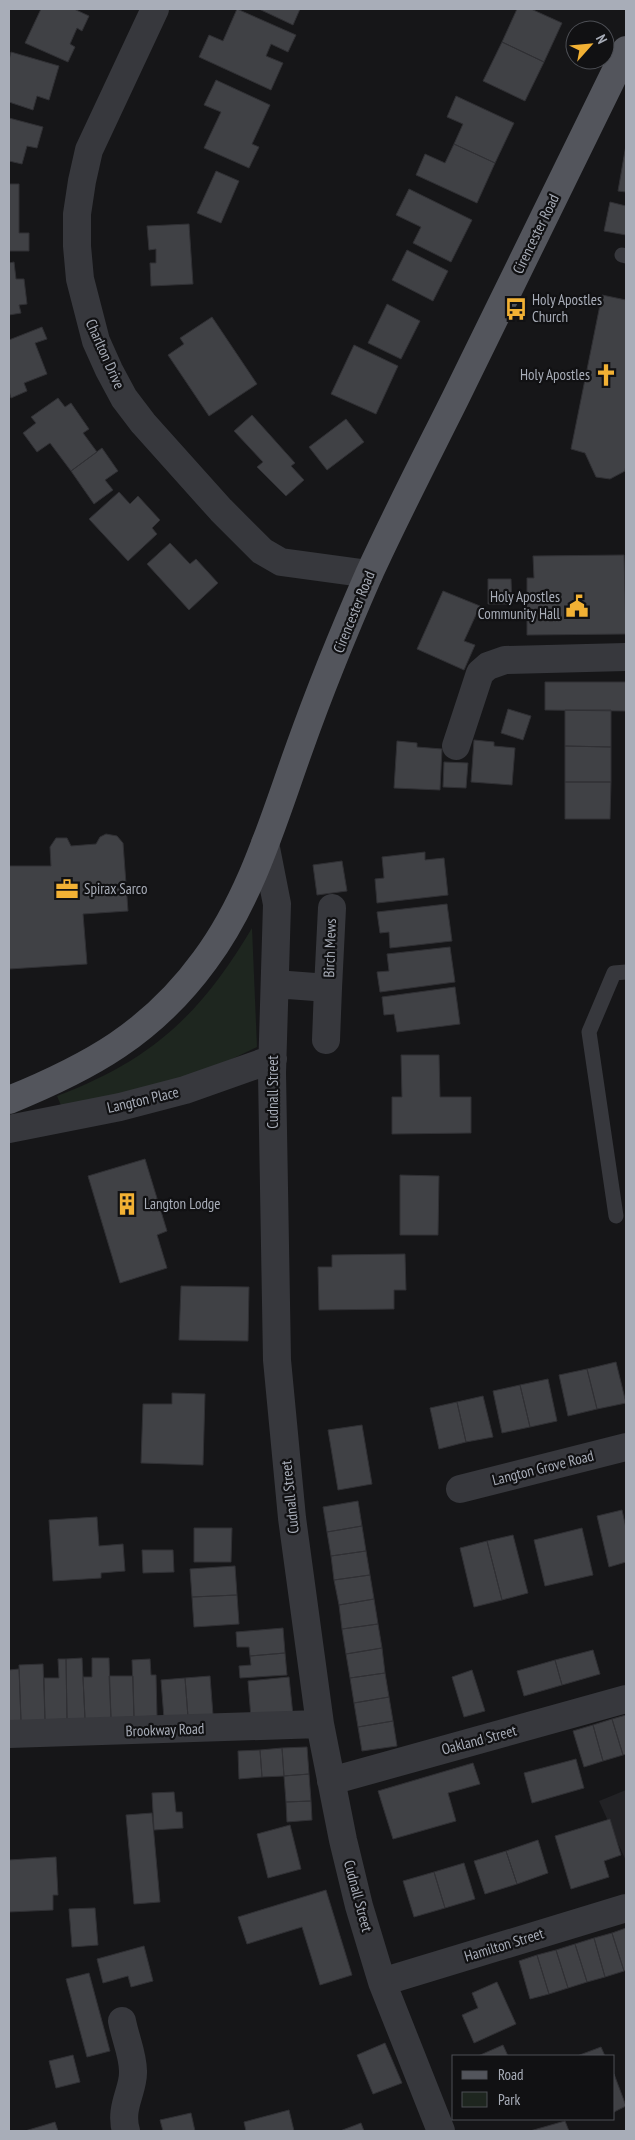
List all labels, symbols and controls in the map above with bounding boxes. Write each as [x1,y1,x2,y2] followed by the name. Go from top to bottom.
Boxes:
[565,20,615,70] north arrow
[592,32,611,47] text: N
[508,191,563,277] street label: Cirencester Road
[532,290,602,326] place label: Holy Apostles Church
[503,296,529,322] bus stop icon: Holy Apostles Church
[82,316,129,392] street label: Charlton Drive
[593,362,619,388] church icon: Holy Apostles
[520,365,590,384] place label: Holy Apostles
[329,568,379,655] street label: Cirencester Road
[478,587,560,623] place label: Holy Apostles Community Hall
[564,593,590,619] public building icon: Holy Apostles Community Hall
[54,876,80,902] office icon: Spirax Sarco
[84,879,147,898] place label: Spirax Sarco
[319,918,340,978] street label: Birch Mews
[263,1055,282,1129] street label: Cudnall Street
[105,1082,181,1117] street label: Langton Place
[114,1191,140,1217] building icon: Langton Lodge
[144,1194,221,1213] place label: Langton Lodge
[490,1446,596,1489] street label: Langton Grove Road
[276,1460,303,1535] street label: Cudnall Street
[125,1719,205,1740] street label: Brookway Road
[439,1720,518,1759] street label: Oakland Street
[340,1858,377,1934] street label: Cudnall Street
[462,1923,546,1966] street label: Hamilton Street
[452,2055,615,2120] legend
[498,2065,524,2084] text: Road
[498,2090,520,2109] text: Park

